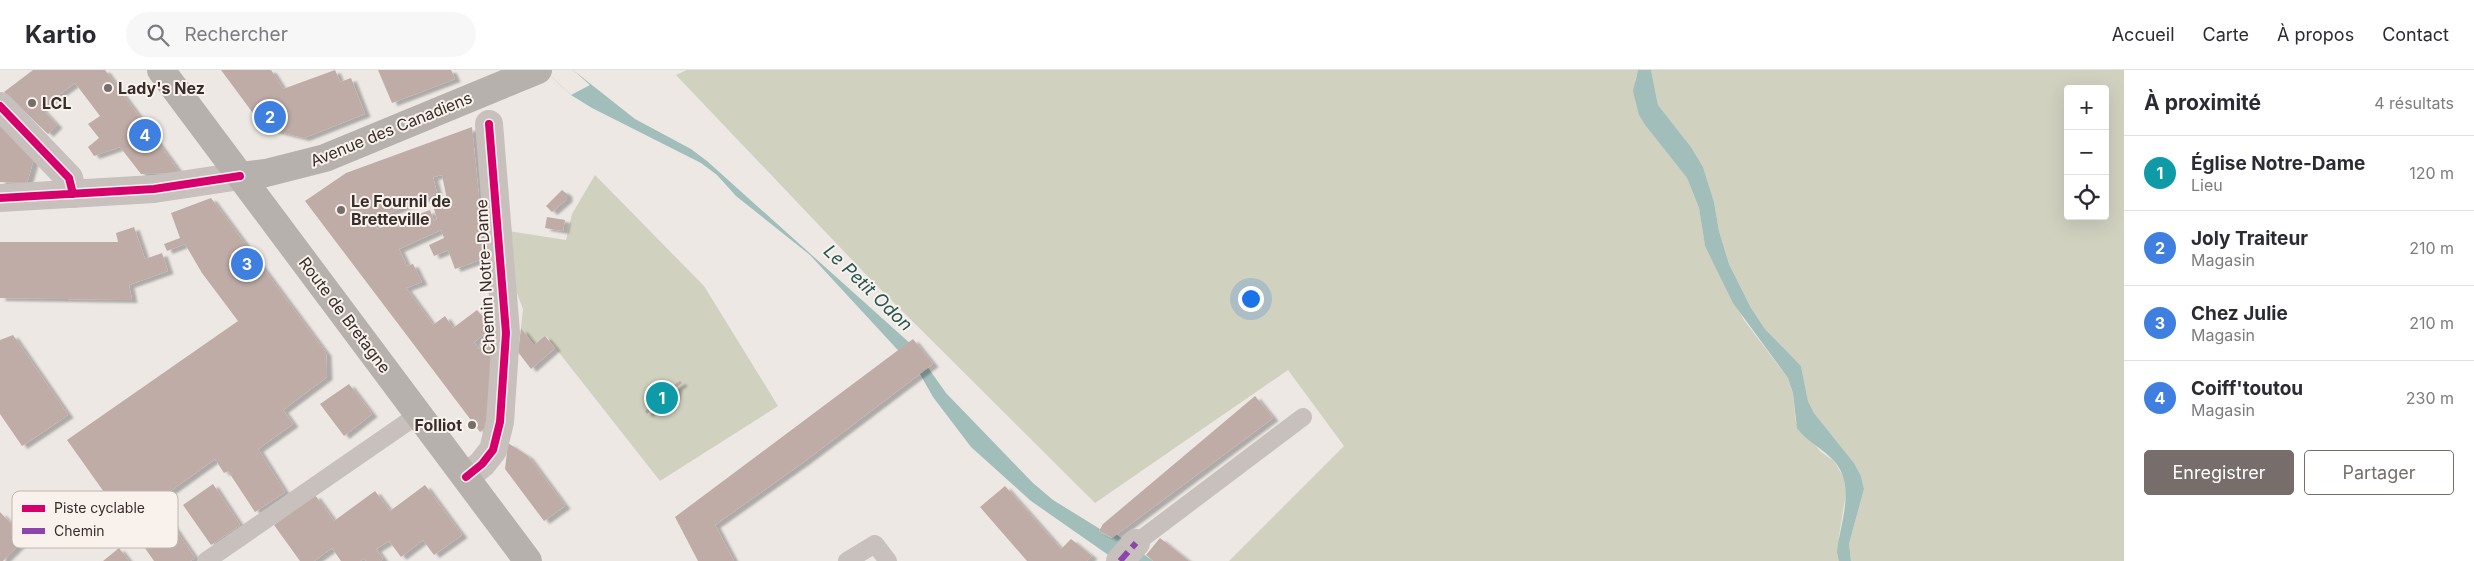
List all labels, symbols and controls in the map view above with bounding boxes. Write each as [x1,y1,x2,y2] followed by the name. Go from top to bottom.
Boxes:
[126,12,476,57] search box
[25,20,96,49] text: Kartio
[144,21,172,49] icon: search
[184,23,288,46] text: Rechercher
[2112,24,2175,45] text: Accueil
[2203,24,2249,45] text: Carte
[2277,24,2354,45] text: À propos
[2382,24,2449,45] text: Contact
[118,78,205,98] place label: Lady's Nez
[102,82,114,94] marker: Lady's Nez
[2064,85,2109,220] map controls
[2064,85,2109,130] button: +
[307,87,475,171] street label: Avenue des Canadiens
[2144,90,2261,115] text: À proximité
[42,93,71,113] place label: LCL
[2374,93,2454,113] text: 4 résultats
[26,97,38,109] marker: LCL
[254,98,286,136] pin: 2
[129,116,161,154] pin: 4
[2064,130,2109,175] button: −
[2191,152,2365,175] text: Église Notre-Dame
[2157,163,2163,183] text: 1
[2409,163,2454,183] text: 120 m
[2064,175,2109,220] button: locate
[2191,175,2223,195] text: Lieu
[351,191,451,229] place label: Le Fournil de Bretteville
[471,199,499,355] street label: Chemin Notre-Dame
[335,204,347,216] marker: Le Fournil de Bretteville
[2191,227,2308,250] text: Joly Traiteur
[2155,238,2165,258] text: 2
[2409,238,2454,258] text: 210 m
[820,240,917,335] water label: Le Petit Odon
[231,245,263,283] pin: 3
[2191,250,2255,270] text: Magasin
[295,253,395,377] street label: Route de Bretagne
[1238,286,1264,312] your location
[2191,302,2288,325] text: Chez Julie
[2155,313,2165,333] text: 3
[2409,313,2454,333] text: 210 m
[2191,325,2255,345] text: Magasin
[2191,377,2303,400] text: Coiff'toutou
[646,379,678,417] pin: 1
[2155,388,2165,408] text: 4
[2406,388,2454,408] text: 230 m
[2191,400,2255,420] text: Magasin
[415,415,462,435] place label: Folliot
[466,419,478,431] marker: Folliot
[2144,450,2294,495] button: Enregistrer
[2304,450,2454,495] button: Partager
[12,491,178,548] legend
[54,499,145,516] text: Piste cyclable
[54,522,105,539] text: Chemin

